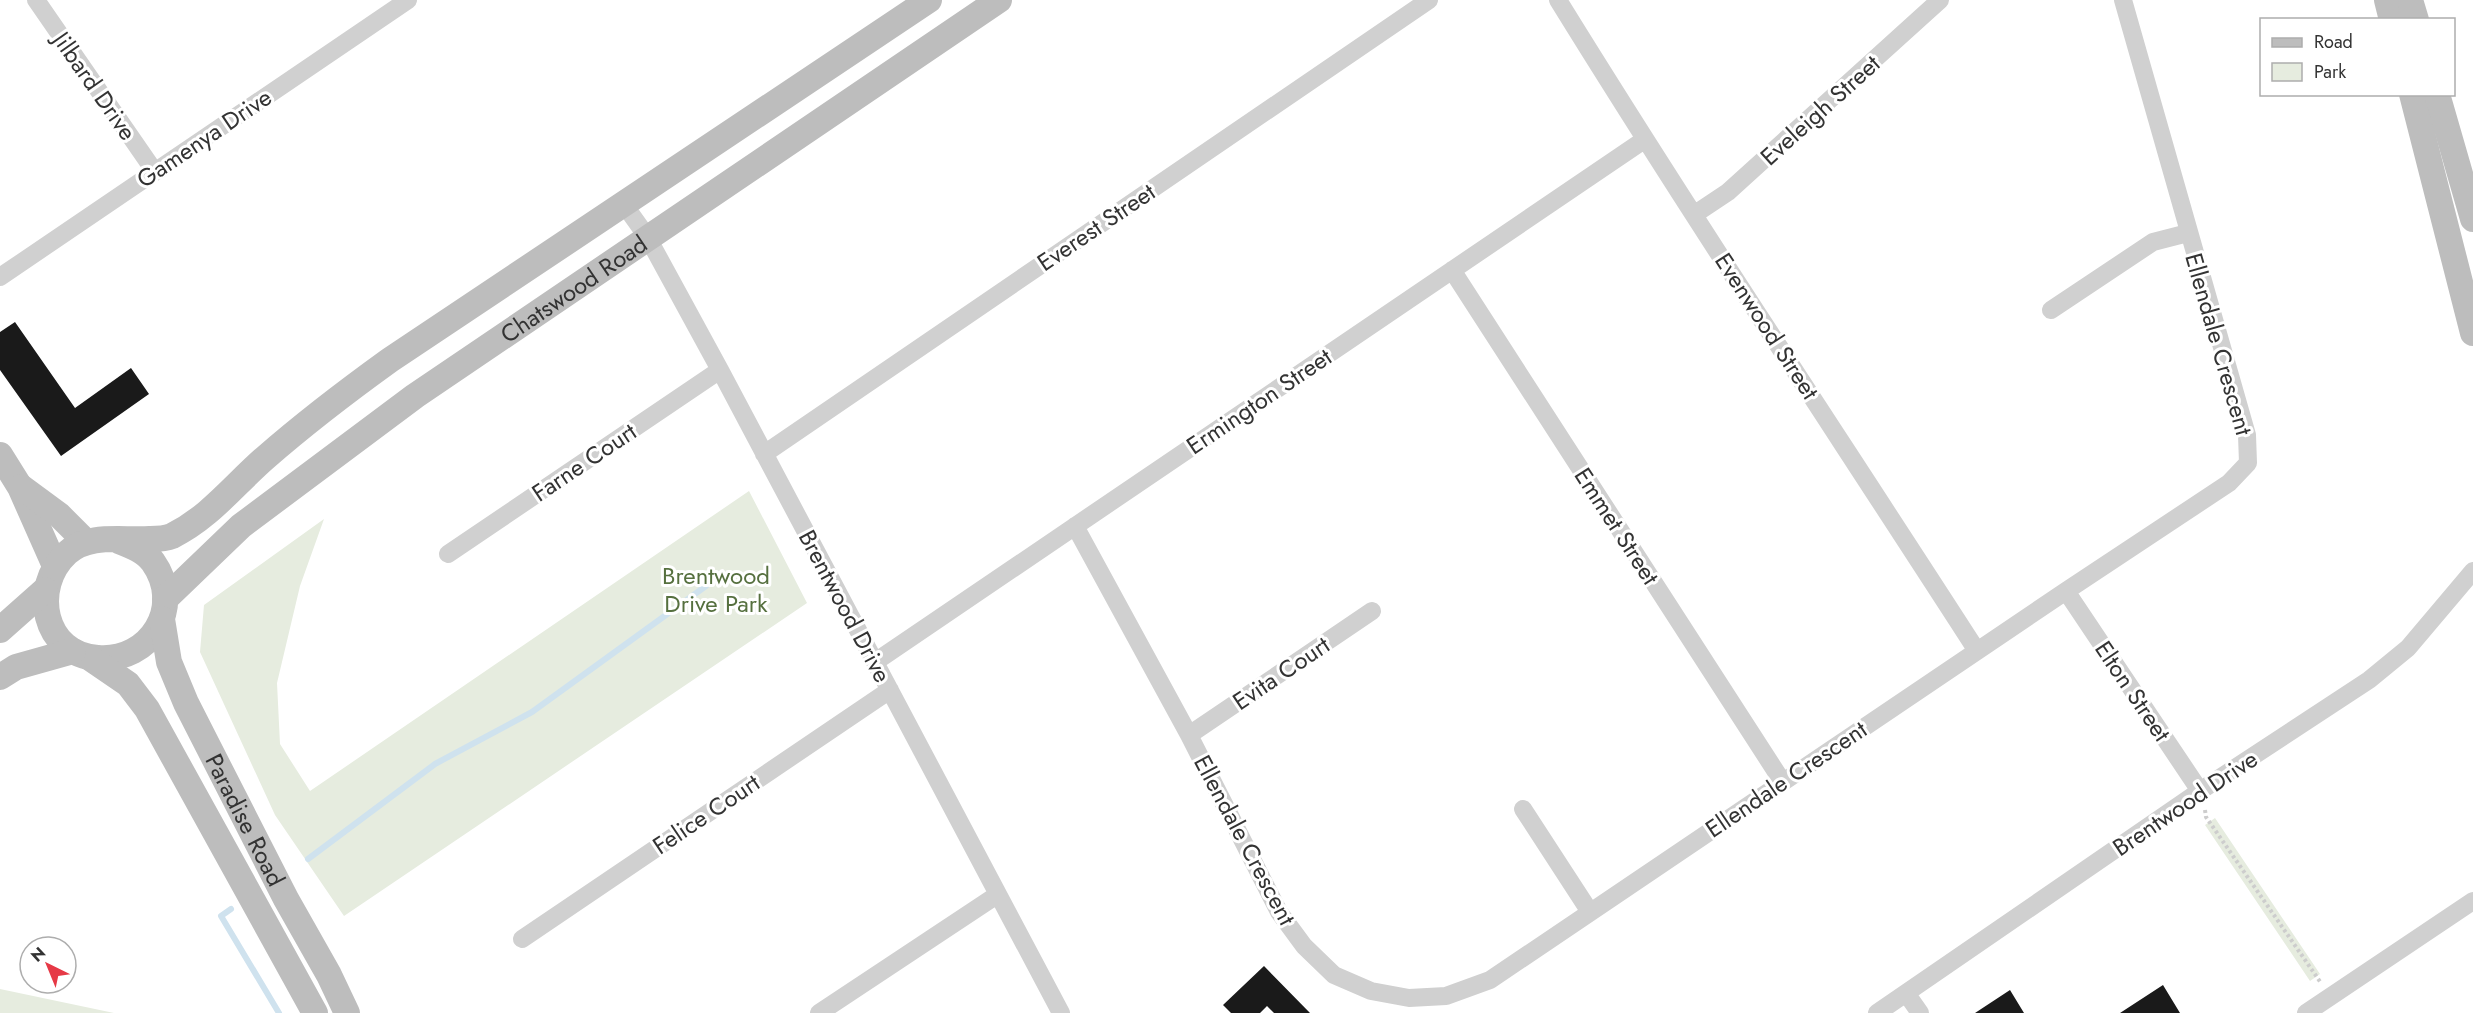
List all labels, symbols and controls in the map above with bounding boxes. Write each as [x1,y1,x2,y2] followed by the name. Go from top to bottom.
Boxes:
[2260,18,2455,96] legend
[43,22,145,147] street label: Jilbard Drive
[2314,29,2353,55] text: Road
[1752,46,1888,173] street label: Eveleigh Street
[2314,59,2346,85] text: Park
[129,80,279,196] street label: Gamenya Drive
[1030,174,1162,280] street label: Everest Street
[493,226,654,351] street label: Chatswood Road
[1706,246,1828,406] street label: Evenwood Street
[2176,249,2262,439] street label: Ellendale Crescent
[1179,339,1339,463] street label: Ermington Street
[525,414,643,510] street label: Farne Court
[1566,461,1668,592] street label: Emmet Street
[790,523,900,689] street label: Brentwood Drive
[662,558,770,621] park label: Brentwood Drive Park
[1225,627,1337,718] street label: Evita Court
[2086,634,2180,749] street label: Elton Street
[1698,712,1874,846] street label: Ellendale Crescent
[2105,741,2265,865] street label: Brentwood Drive
[197,747,294,892] street label: Paradise Road
[1185,749,1305,931] street label: Ellendale Crescent
[645,765,767,863] street label: Felice Court
[18,935,78,995] north arrow
[26,942,51,967] text: N

